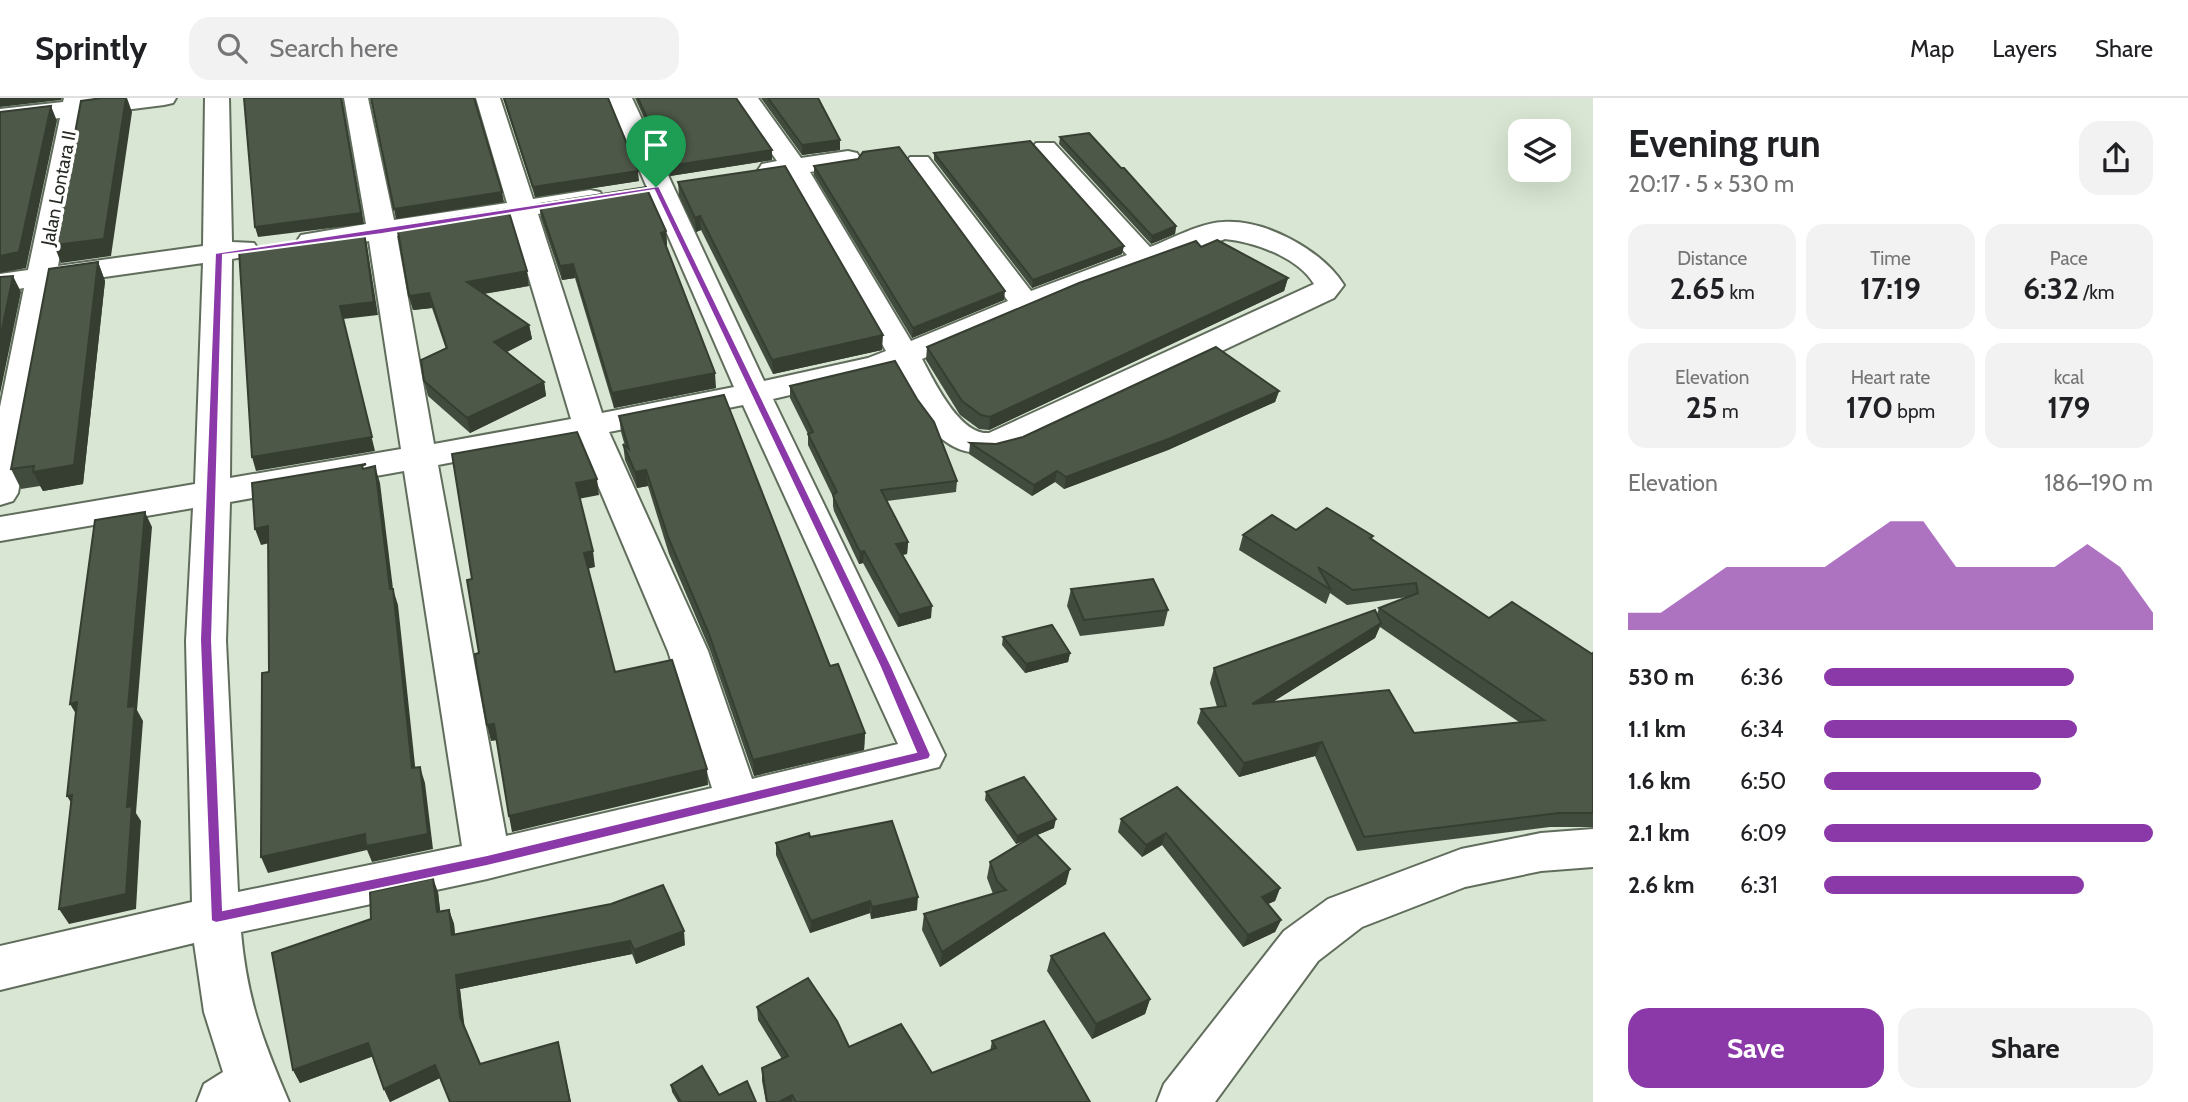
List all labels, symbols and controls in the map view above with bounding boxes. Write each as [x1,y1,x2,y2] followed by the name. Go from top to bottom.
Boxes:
[189,17,679,80] search box
[35,28,147,68] text: Sprintly
[213,29,251,67] icon: search
[269,32,398,64] text: Search here
[1910,34,1954,63] text: Map
[1992,34,2057,63] text: Layers
[2095,34,2153,63] text: Share
[626,115,686,187] pin
[1508,119,1571,182] map controls
[1508,119,1571,182] button: layers
[1628,120,1821,167] text: Evening run
[2079,121,2153,195] button: share
[637,126,675,164] icon: arrive
[36,128,81,249] street label: Jalan Lontara II
[1628,170,1794,198] text: 20:17 · 5 × 530 m
[1677,247,1747,270] text: Distance
[1870,247,1911,270] text: Time
[2050,247,2088,270] text: Pace
[1670,270,1725,307] text: 2.65
[1860,270,1921,307] text: 17:19
[2023,270,2079,307] text: 6:32
[1725,281,1755,304] text: km
[2079,281,2114,304] text: /km
[1675,366,1749,389] text: Elevation
[1851,366,1930,389] text: Heart rate
[2054,366,2084,389] text: kcal
[1686,389,1718,426] text: 25
[1846,389,1893,426] text: 170
[2047,389,2090,426] text: 179
[1718,400,1739,423] text: m
[1893,400,1935,423] text: bpm
[1628,469,1718,497] text: Elevation
[2044,469,2153,497] text: 186–190 m
[1628,663,1694,691] text: 530 m
[1740,663,1783,691] text: 6:36
[1628,715,1686,743] text: 1.1 km
[1740,715,1784,743] text: 6:34
[1628,767,1691,795] text: 1.6 km
[1740,767,1786,795] text: 6:50
[1628,819,1690,847] text: 2.1 km
[1740,819,1787,847] text: 6:09
[1628,871,1695,899] text: 2.6 km
[1740,871,1778,899] text: 6:31
[1628,1008,1884,1088] button: Save
[1898,1008,2153,1088] button: Share

